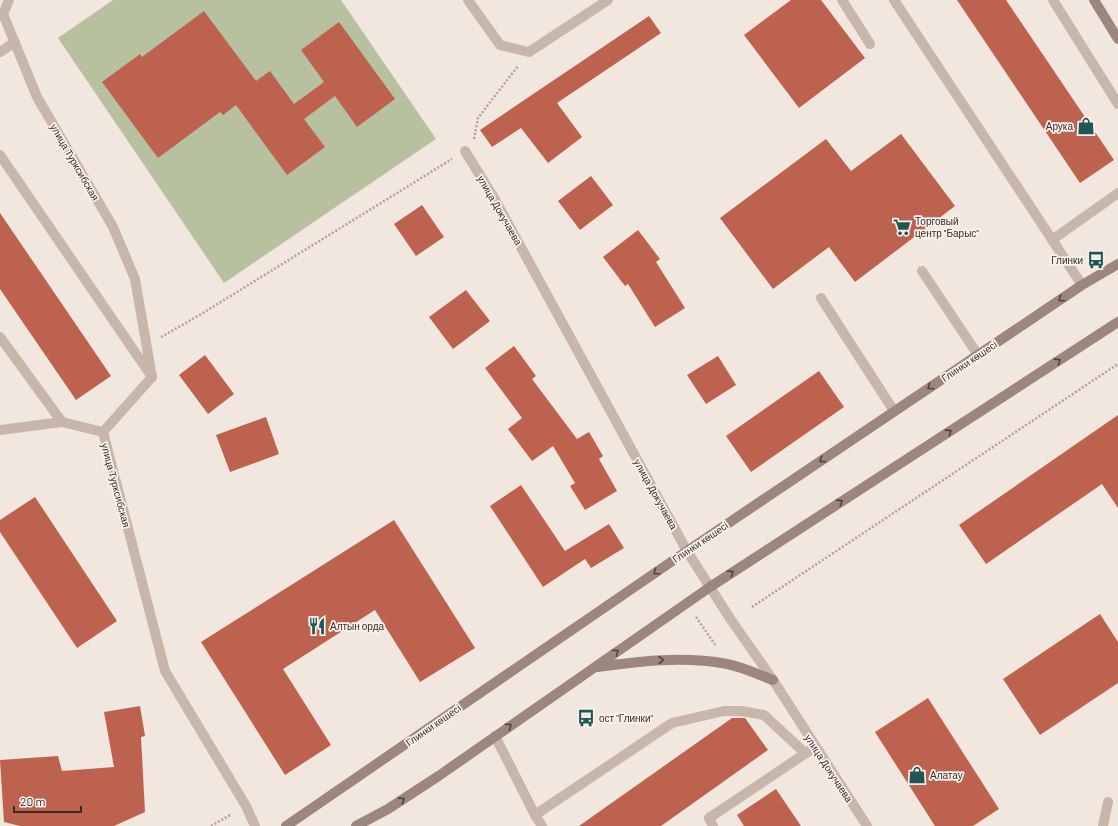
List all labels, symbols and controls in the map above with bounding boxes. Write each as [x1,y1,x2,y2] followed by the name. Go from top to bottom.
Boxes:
[1076,116,1096,136] shop icon: Арука
[1046,120,1073,132] place label: Арука
[48,121,102,203] street label: улица Турксибская
[475,173,525,247] street label: улица Докучаева
[915,215,979,239] place label: Торговый центр "Барыс"
[892,217,912,237] supermarket icon: Торговый центр "Барыс"
[1086,250,1106,270] bus stop icon: Глинки
[1051,254,1083,266] place label: Глинки
[1058,294,1065,302] one-way arrow
[939,338,999,384] street label: Глинки көшесі
[1054,358,1061,366] one-way arrow
[927,382,934,390] one-way arrow
[945,429,952,437] one-way arrow
[99,442,133,528] street label: улица Турксибская
[819,455,826,463] one-way arrow
[632,457,680,532] street label: улица Докучаева
[836,500,843,507] one-way arrow
[670,519,730,565] street label: Глинки көшесі
[654,567,661,574] one-way arrow
[727,570,734,578] one-way arrow
[307,616,327,636] restaurant icon: Алтын орда
[330,620,385,632] place label: Алтын орда
[612,649,619,657] one-way arrow
[658,656,664,664] one-way arrow
[403,702,463,748] street label: Глинки көшесі
[576,708,596,728] bus stop icon: ост "Глинки"
[599,712,654,724] place label: ост "Глинки"
[505,724,512,731] one-way arrow
[803,732,856,805] street label: улица Докучаева
[907,765,927,785] shop icon: Алатау
[930,769,963,781] place label: Алатау
[14,788,81,814] scale bar
[20,794,46,808] text: 20 m
[398,797,405,804] one-way arrow

